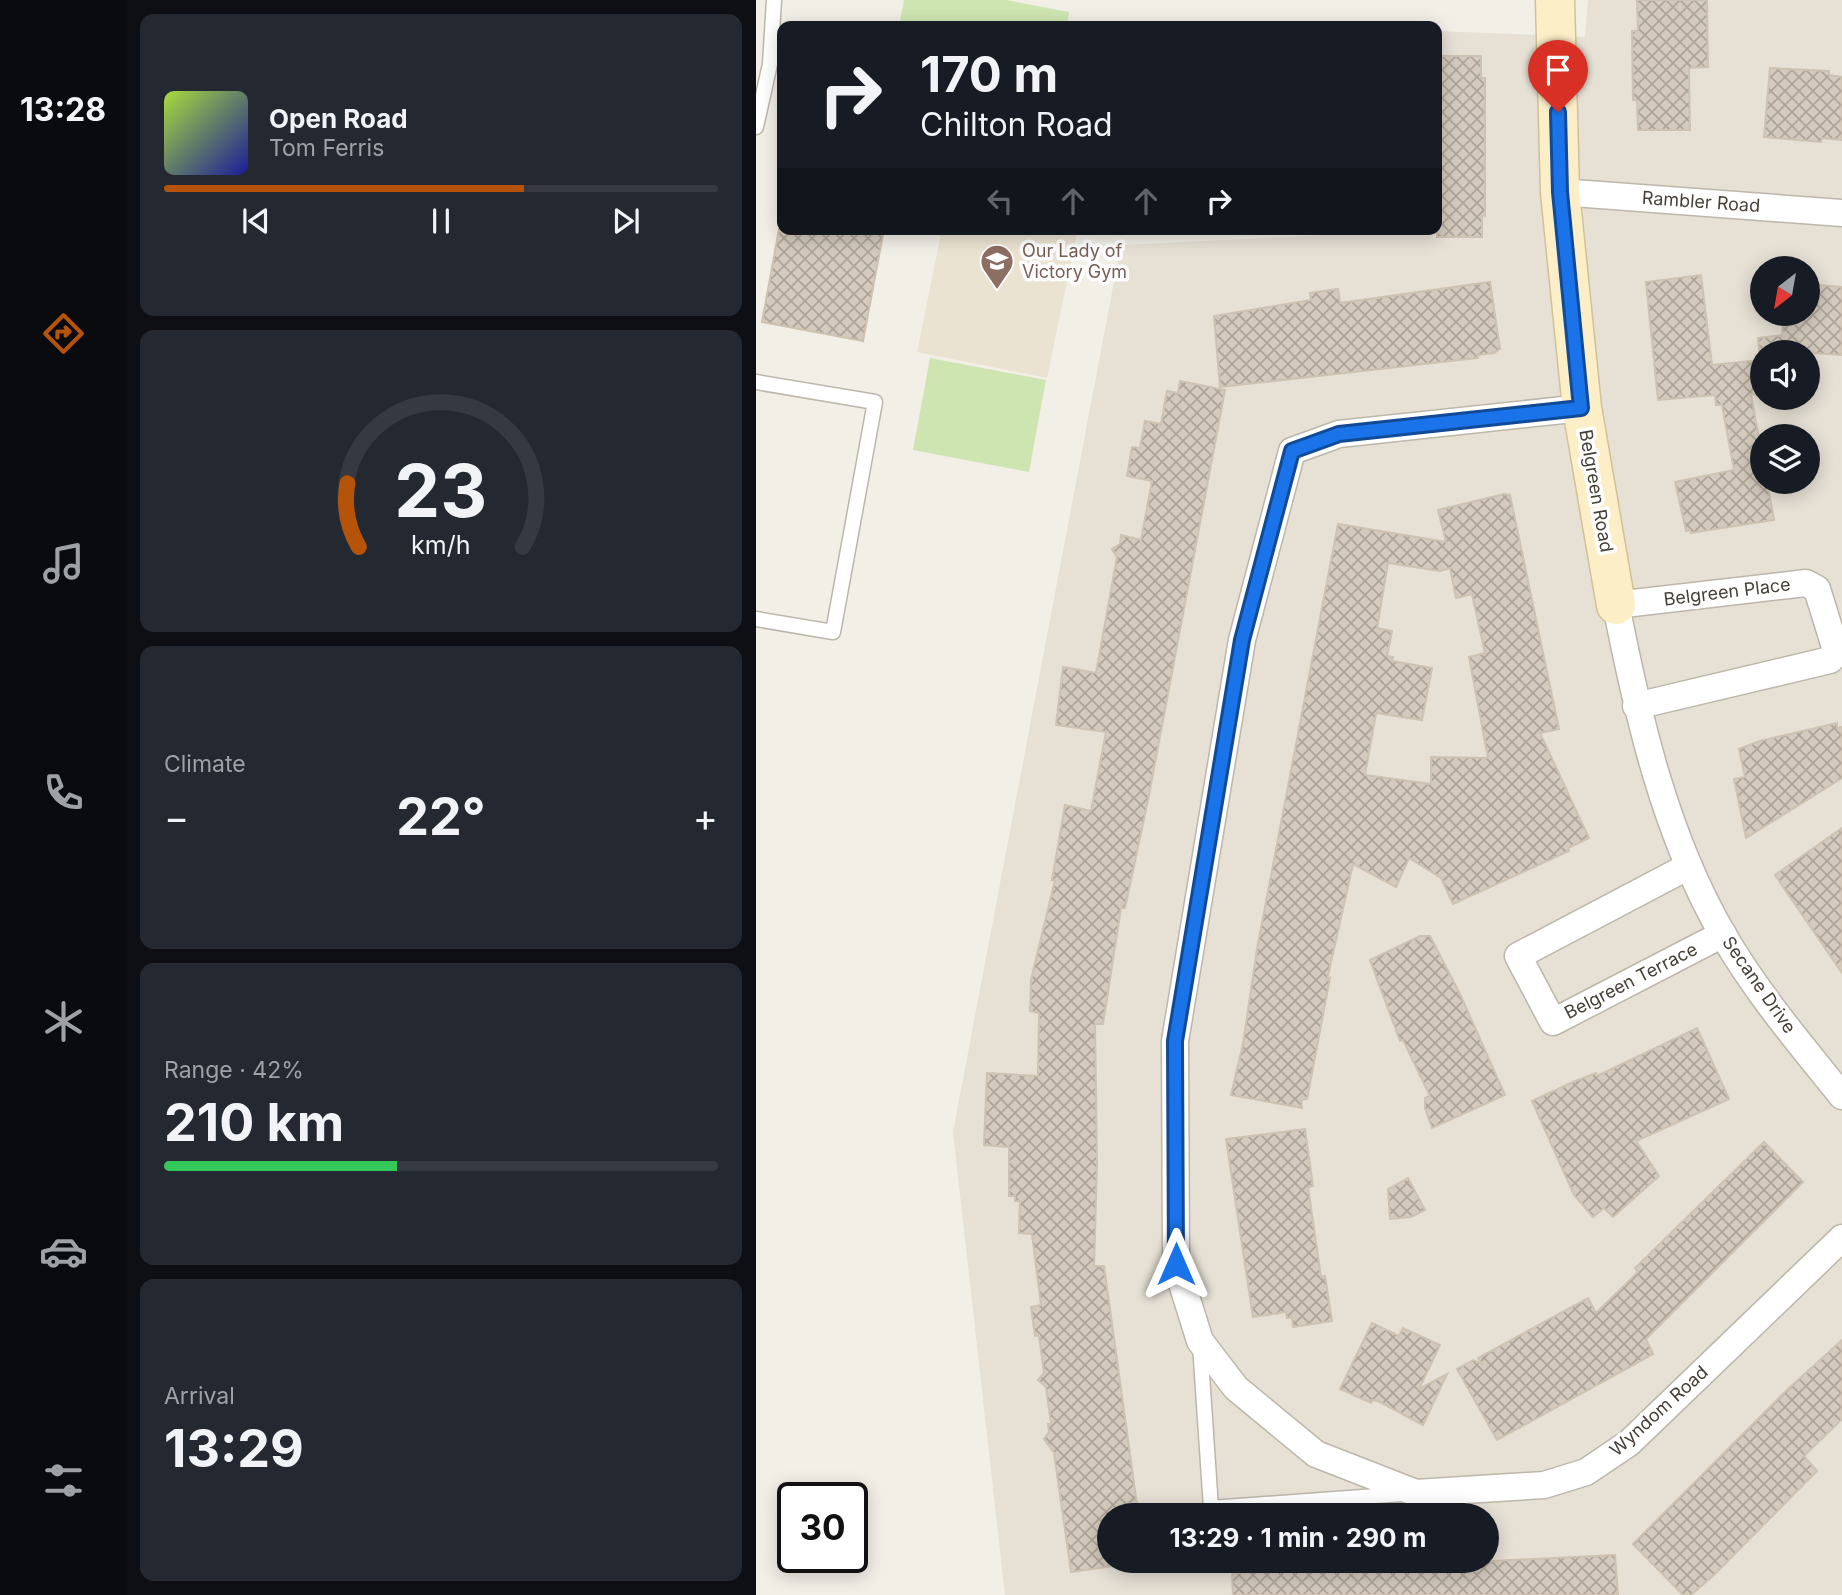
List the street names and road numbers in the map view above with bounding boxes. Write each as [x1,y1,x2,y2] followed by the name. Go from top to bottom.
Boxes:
[1641,187,1761,216] street label: Rambler Road
[1575,428,1618,554] street label: Belgreen Road
[1662,573,1792,610] street label: Belgreen Place
[1718,932,1801,1037] street label: Secane Drive
[1561,938,1701,1023] street label: Belgreen Terrace
[1605,1361,1712,1460] street label: Wyndom Road

